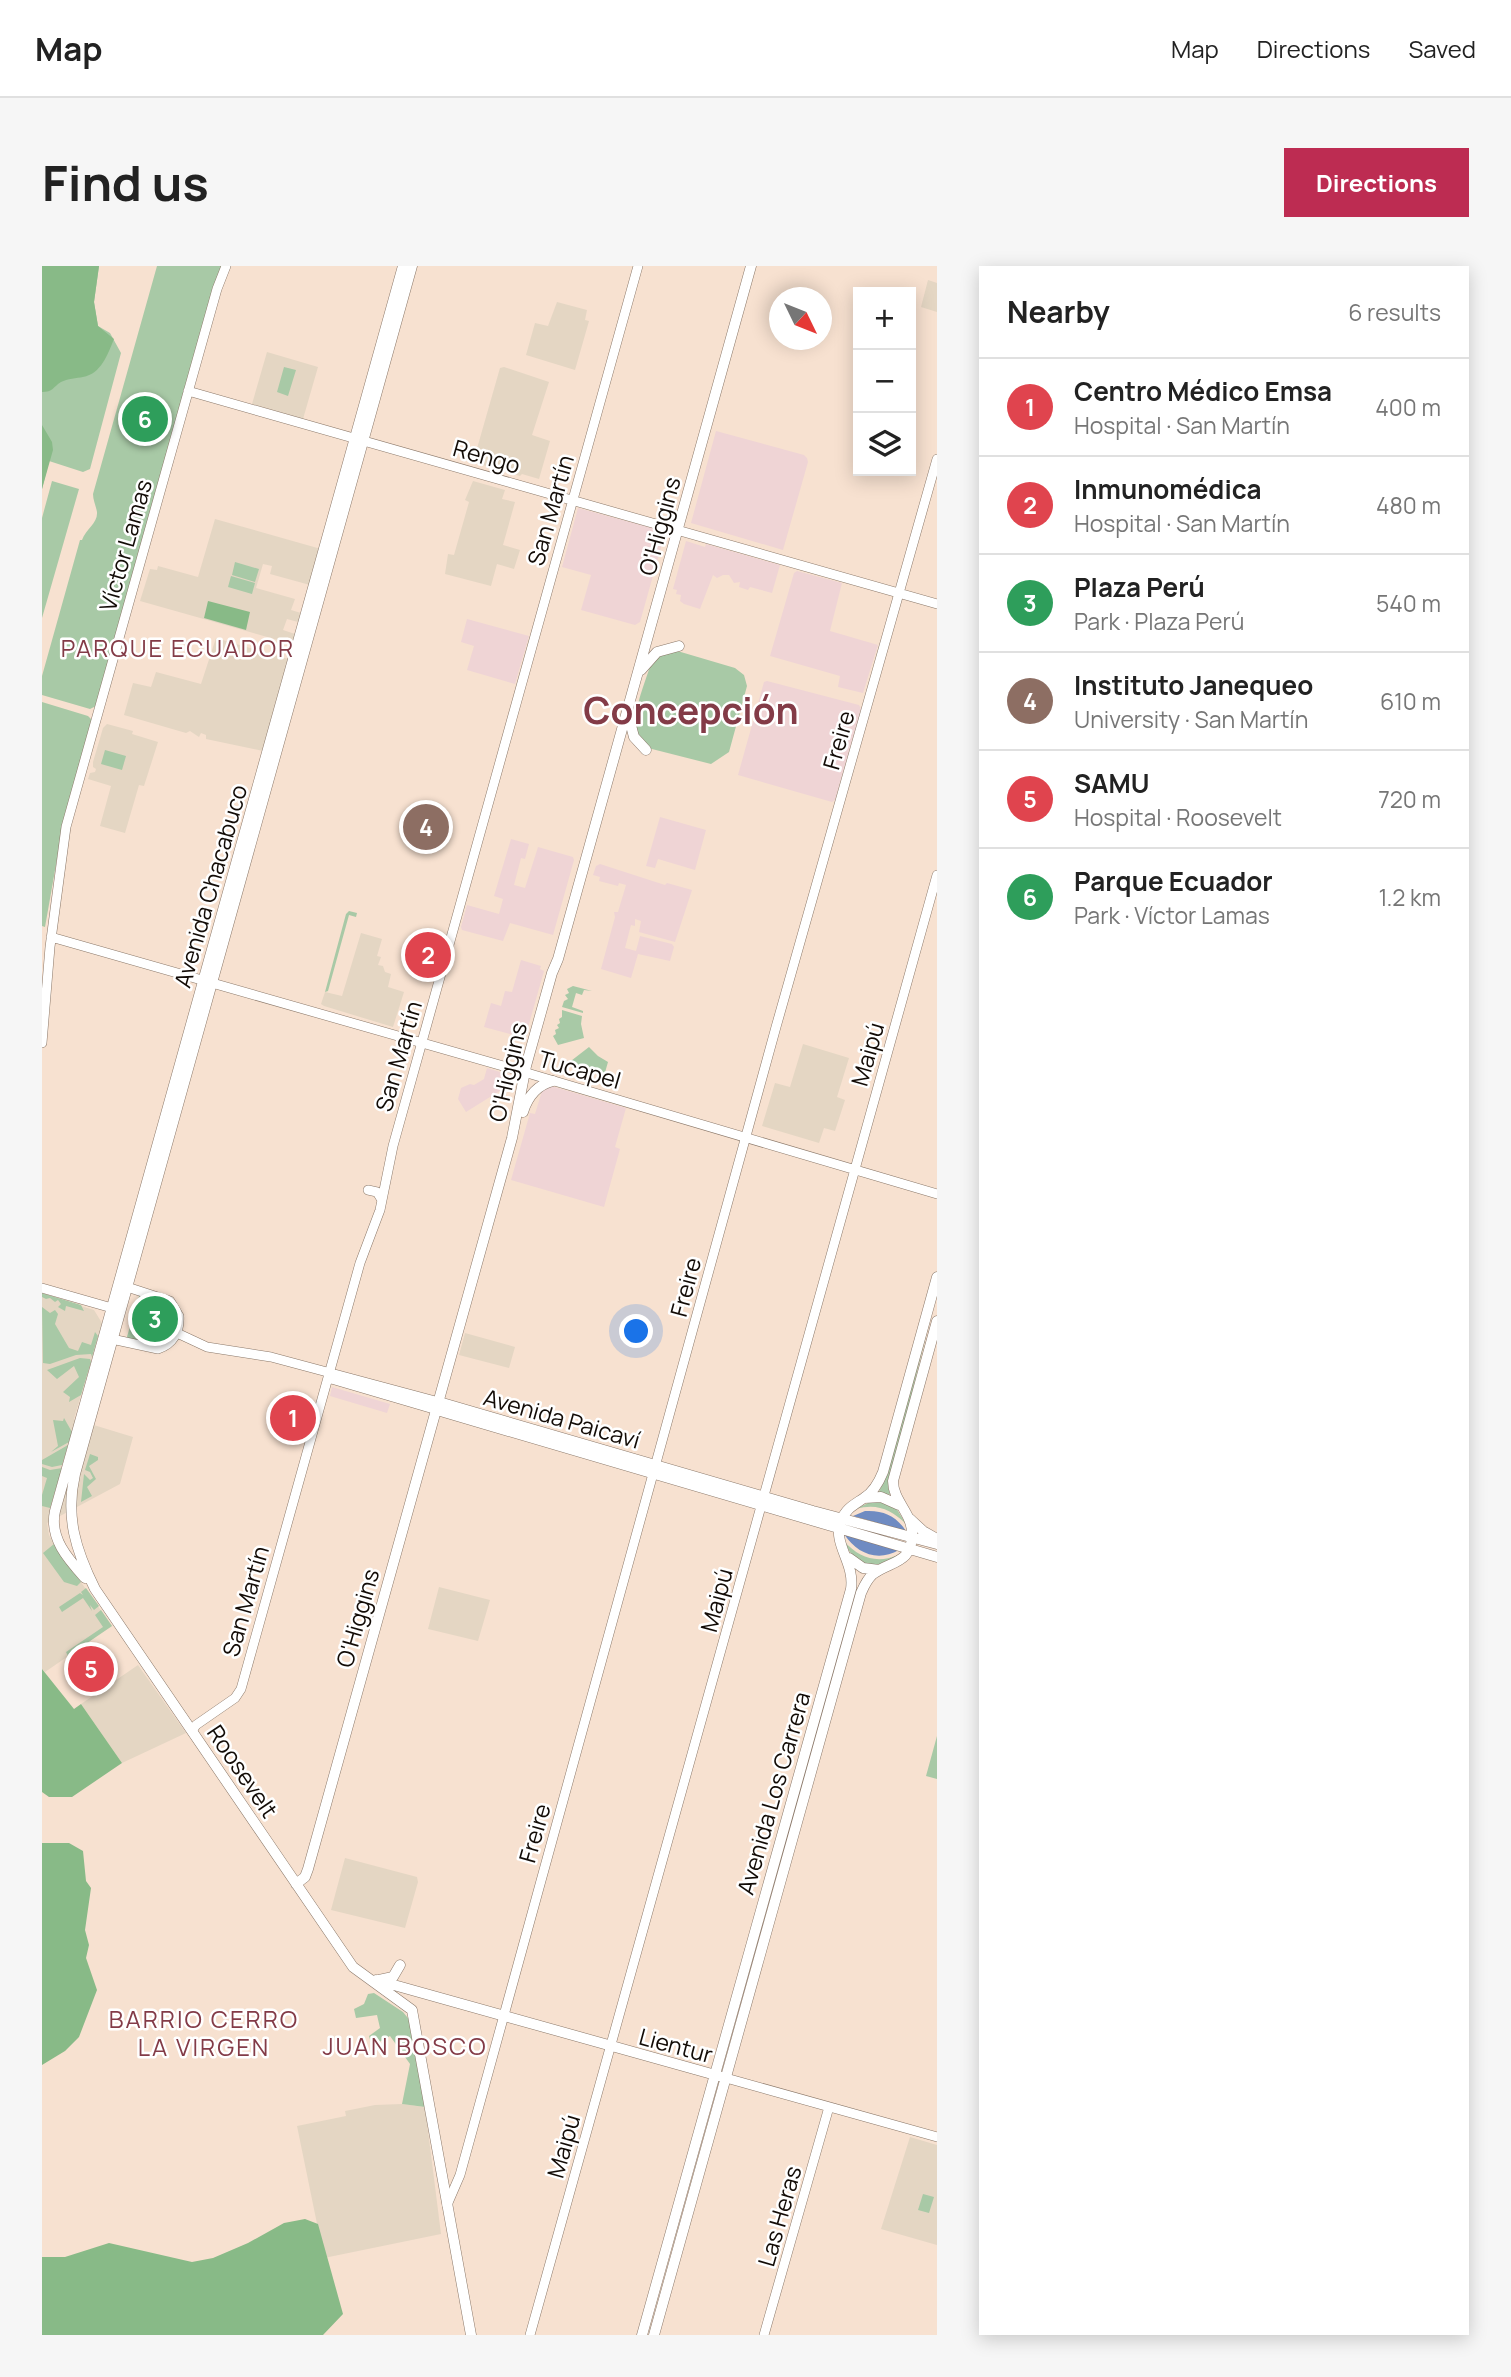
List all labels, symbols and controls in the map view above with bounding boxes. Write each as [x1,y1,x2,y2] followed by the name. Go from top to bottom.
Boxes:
[35,26,103,71] text: Map
[1171,32,1219,65] text: Map
[1257,32,1370,65] text: Directions
[1408,32,1476,65] text: Saved
[1284,148,1469,217] button: Directions
[42,149,209,216] text: Find us
[769,287,832,350] north arrow
[853,287,916,476] map controls
[853,287,916,350] button: +
[1007,291,1110,332] text: Nearby
[1348,296,1441,328] text: 6 results
[853,350,916,413] button: −
[1074,373,1332,409] text: Centro Médico Emsa
[1025,391,1035,423] text: 1
[1375,391,1441,423] text: 400 m
[122,393,168,445] pin: 6
[1074,409,1290,441] text: Hospital · San Martín
[853,413,916,476] button: layers
[450,431,524,481] street label: Rengo
[519,451,581,569] street label: San Martín
[1074,471,1261,507] text: Inmunomédica
[630,473,688,579] street label: O'Higgins
[91,475,159,615] street label: Víctor Lamas
[1023,489,1037,521] text: 2
[1376,489,1441,521] text: 480 m
[1074,507,1290,539] text: Hospital · San Martín
[1074,569,1205,605] text: Plaza Perú
[1023,587,1037,619] text: 3
[1376,587,1441,619] text: 540 m
[1074,605,1244,637] text: Park · Plaza Perú
[61,631,295,664] district label: PARQUE ECUADOR
[1074,667,1313,703] text: Instituto Janequeo
[583,685,799,735] district label: Concepción
[1023,685,1037,717] text: 4
[1380,685,1441,717] text: 610 m
[1074,703,1308,735] text: University · San Martín
[814,707,862,773] street label: Freire
[1074,765,1149,801] text: SAMU
[166,781,254,991] street label: Avenida Chacabuco
[1023,783,1037,815] text: 5
[1378,783,1441,815] text: 720 m
[403,801,449,853] pin: 4
[1074,801,1282,833] text: Hospital · Roosevelt
[1074,863,1273,899] text: Parque Ecuador
[1023,881,1037,913] text: 6
[1378,881,1441,913] text: 1.2 km
[1074,899,1270,931] text: Park · Víctor Lamas
[405,929,451,981] pin: 2
[367,997,429,1115] street label: San Martín
[843,1018,891,1090] street label: Maipú
[480,1019,534,1125] street label: O'Higgins
[535,1042,625,1096] street label: Tucapel
[662,1254,708,1320] street label: Freire
[132,1293,178,1345] pin: 3
[619,1314,653,1348] your location
[480,1380,644,1456] street label: Avenida Paicaví
[270,1392,316,1444] pin: 1
[214,1542,276,1660] street label: San Martín
[328,1565,386,1671] street label: O'Higgins
[692,1565,740,1635] street label: Maipú
[68,1643,114,1695] pin: 5
[729,1688,817,1898] street label: Avenida Los Carrera
[200,1718,286,1824] street label: Roosevelt
[510,1800,558,1866] street label: Freire
[109,2002,299,2063] district label: BARRIO CERRO LA VIRGEN
[636,2020,716,2070] street label: Lientur
[322,2029,488,2062] district label: JUAN BOSCO
[539,2110,587,2182] street label: Maipú
[749,2162,809,2270] street label: Las Heras

